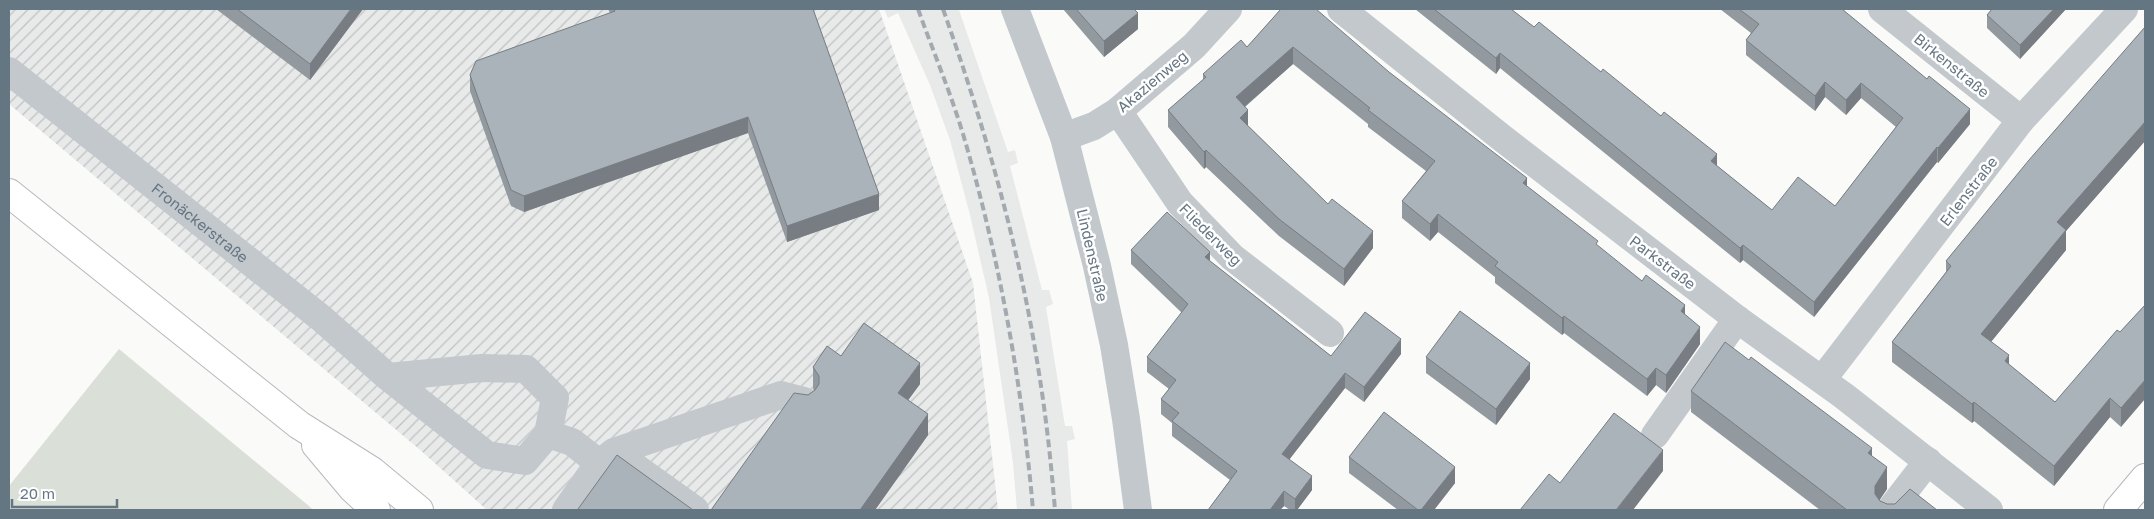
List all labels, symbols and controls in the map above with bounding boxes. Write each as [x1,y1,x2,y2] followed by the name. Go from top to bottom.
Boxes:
[1911,29,1993,101] street label: Birkenstraße
[1113,46,1191,116] street label: Akazienweg
[1935,152,2001,229] street label: Erlenstraße
[149,179,252,266] street label: Fronäckerstraße
[1176,199,1246,269] street label: Fliederweg
[1074,207,1112,303] street label: Lindenstraße
[1626,231,1700,293] street label: Parkstraße
[12,476,118,508] scale bar
[20,484,55,502] text: 20 m

